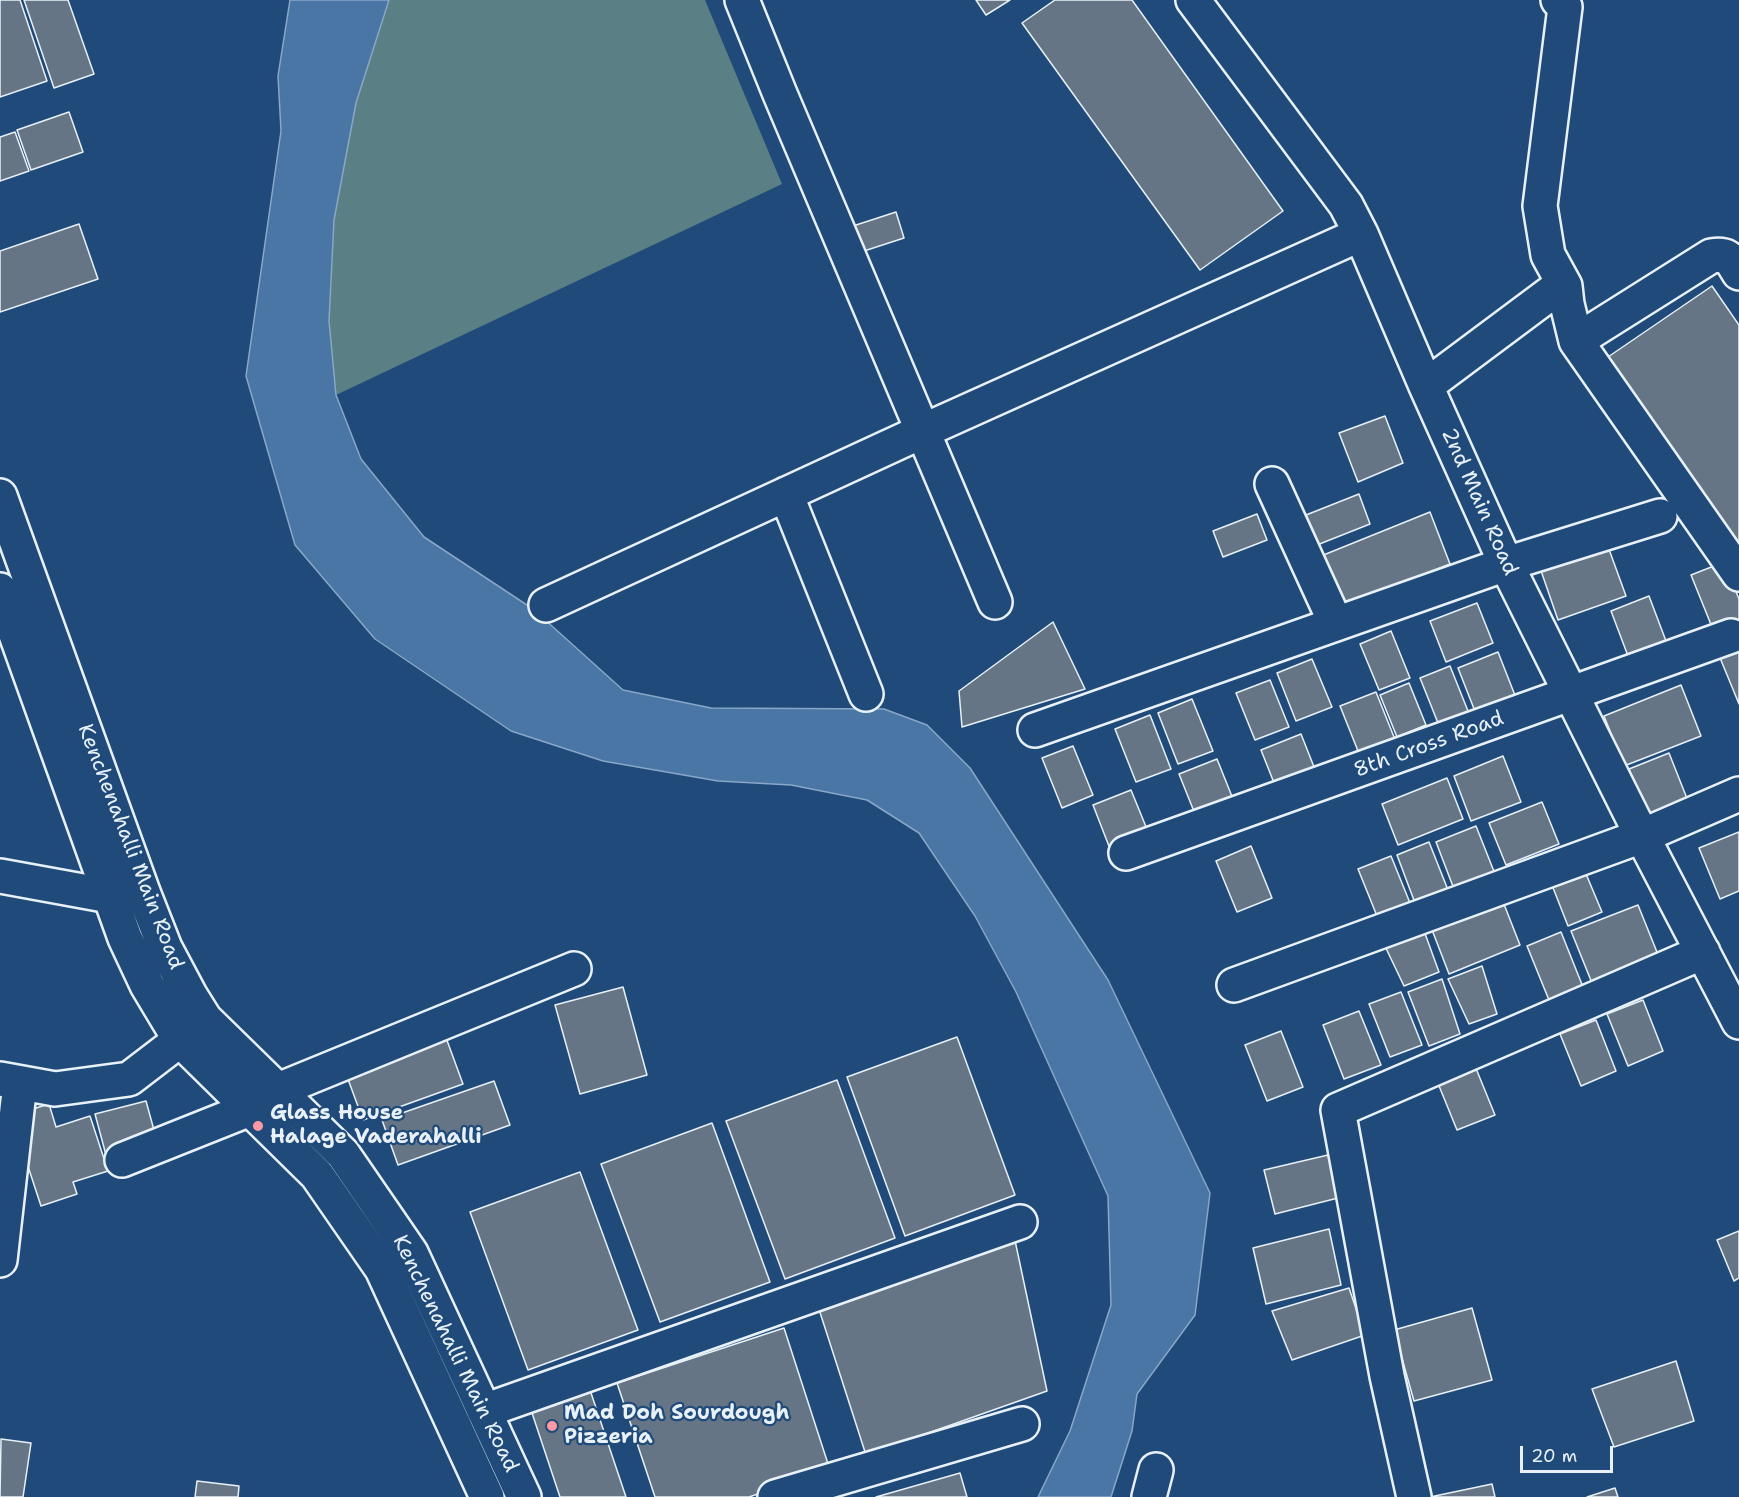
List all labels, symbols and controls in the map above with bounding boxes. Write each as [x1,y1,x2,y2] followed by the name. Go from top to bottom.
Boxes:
[1435,424,1523,580] street label: 2nd Main Road
[1351,706,1507,784] street label: 8th Cross Road
[72,721,188,973] street label: Kenchenahalli Main Road
[270,1101,482,1151] place label: Glass House Halage Vaderahalli
[251,1119,265,1133] marker: Glass House Halage Vaderahalli
[387,1231,523,1477] street label: Kenchenahalli Main Road
[564,1401,789,1451] place label: Mad Doh Sourdough Pizzeria
[545,1419,559,1433] marker: Mad Doh Sourdough Pizzeria
[1523,1434,1616,1472] scale bar
[1531,1444,1577,1468] text: 20 m

